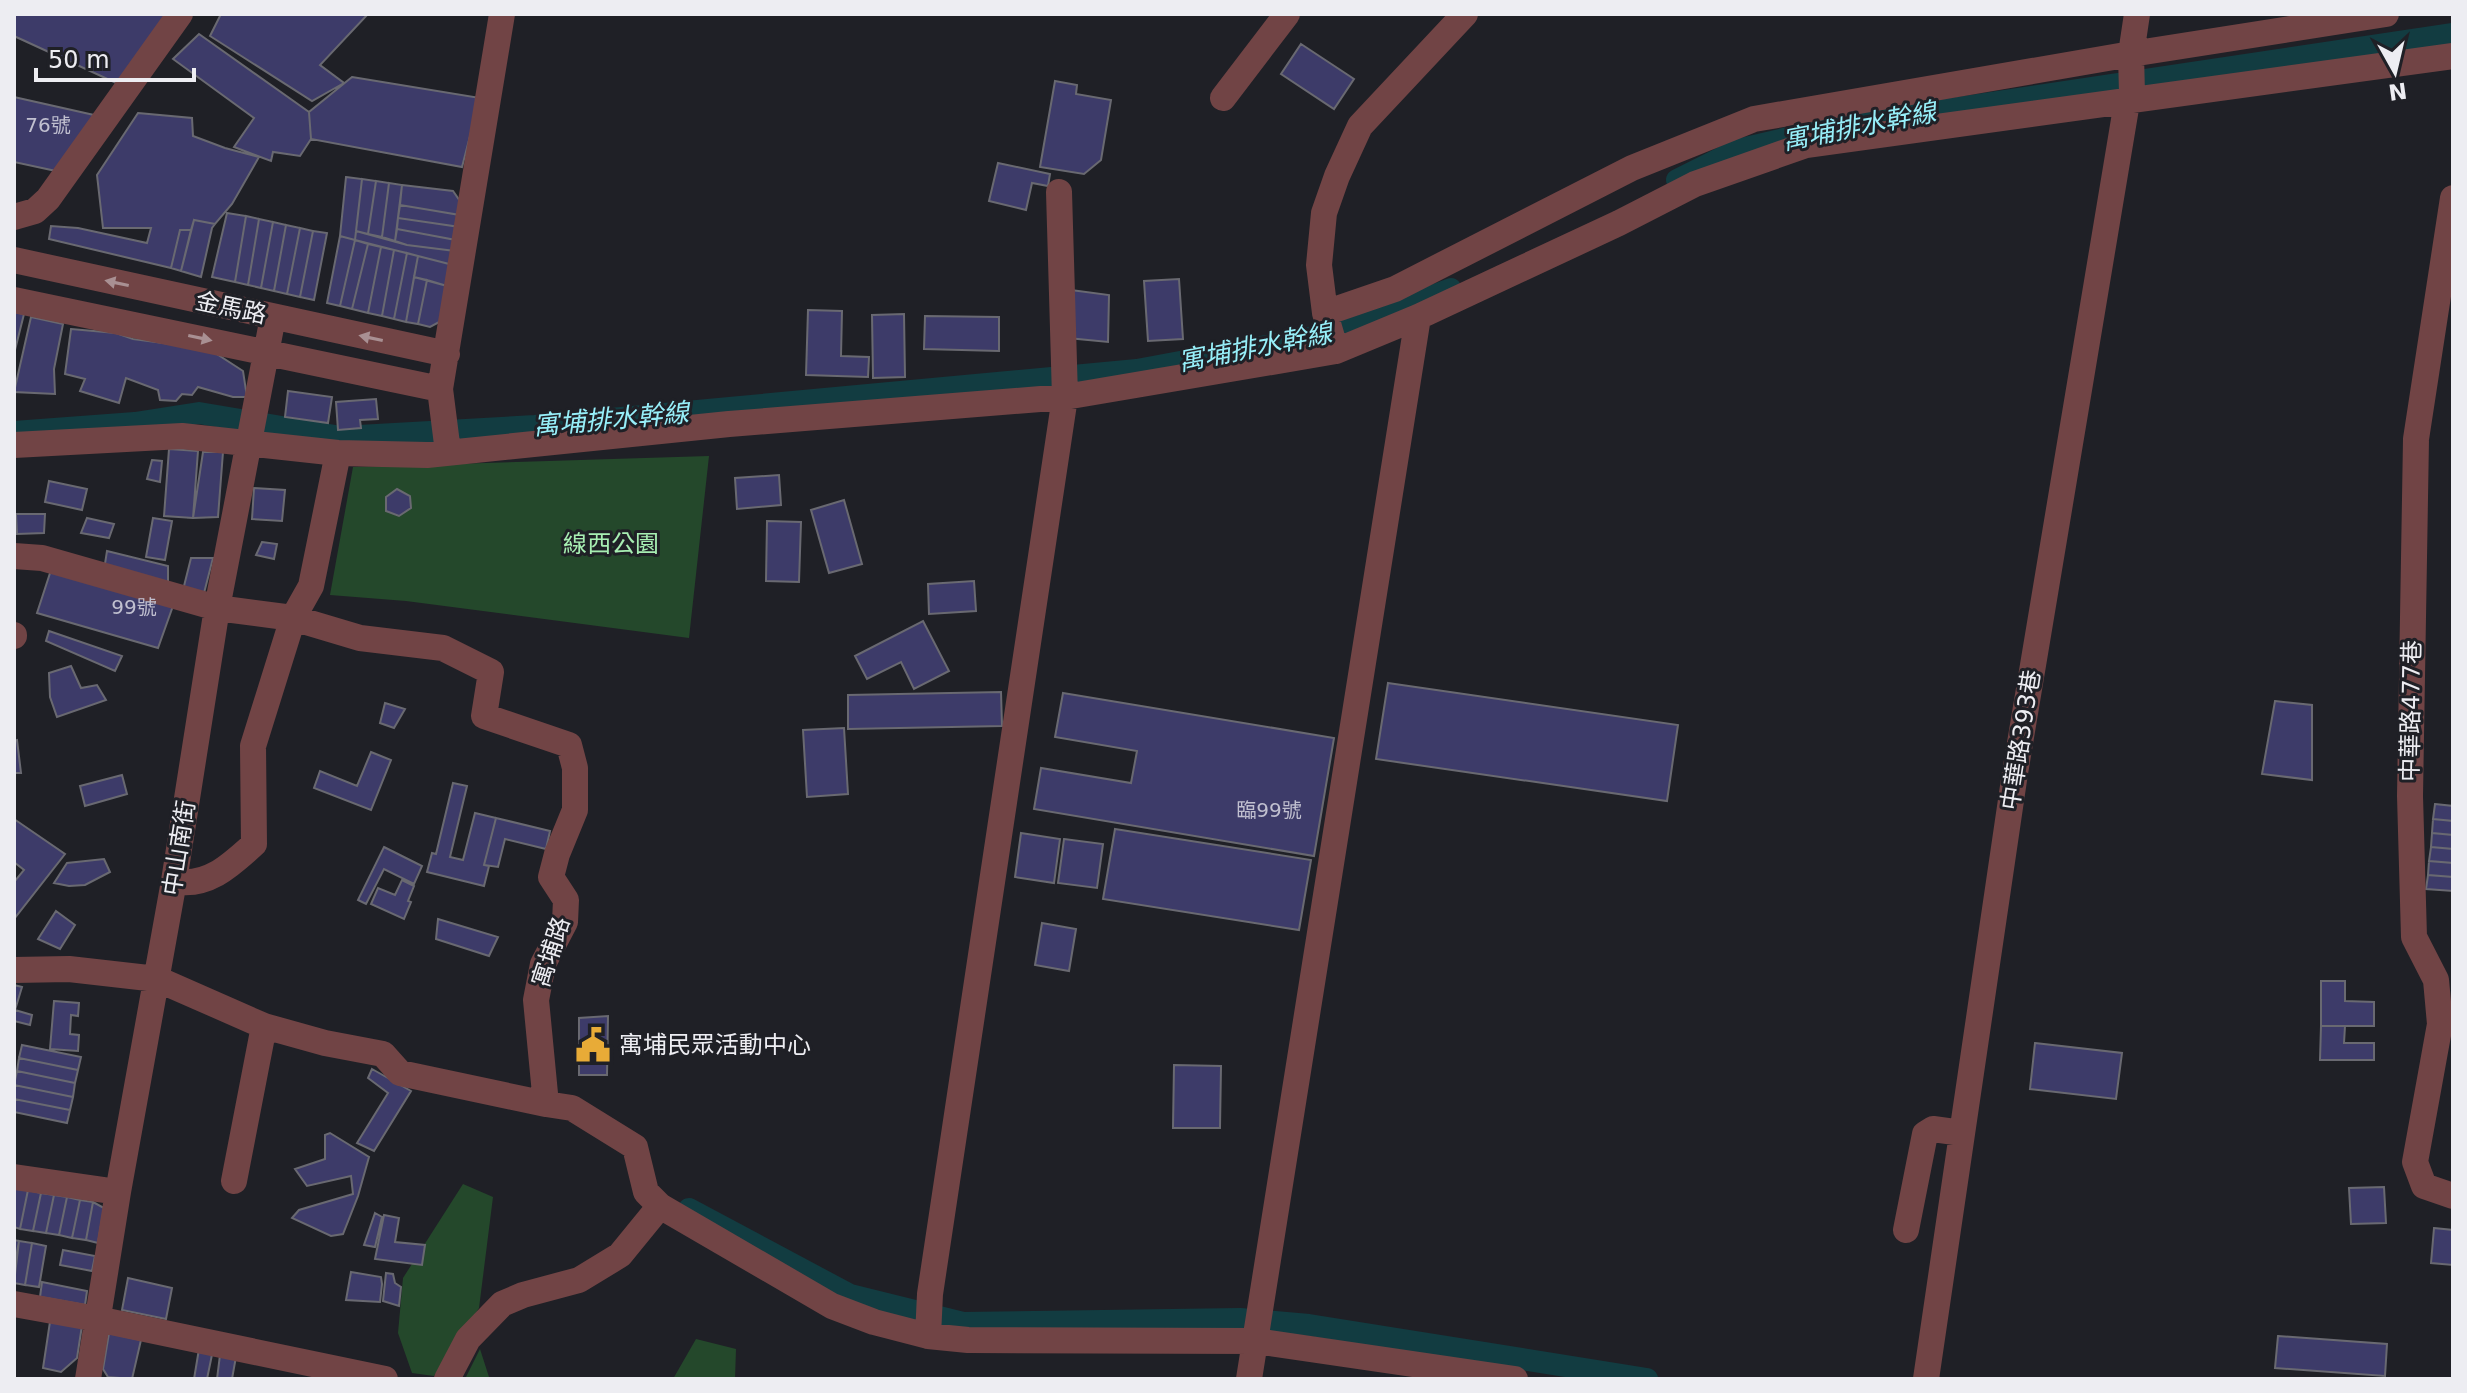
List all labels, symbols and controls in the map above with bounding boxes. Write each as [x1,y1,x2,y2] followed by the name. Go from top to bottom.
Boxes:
[36,32,194,82] scale bar
[2355,32,2435,112] north arrow
[48,46,110,74] text: 50 m
[2387,78,2409,105] text: N
[1780,96,1941,156] water label: 寓埔排水幹線
[25,113,71,137] house number: 76號
[104,276,129,289] one-way arrow
[193,287,269,329] street label: 金馬路
[1176,317,1337,377] water label: 寓埔排水幹線
[358,331,383,343] one-way arrow
[188,333,213,345] one-way arrow
[532,397,693,441] water label: 寓埔排水幹線
[563,530,659,558] park label: 線西公園
[111,595,157,619] house number: 99號
[2396,640,2426,782] street label: 中華路477巷
[1996,668,2046,812] street label: 中華路393巷
[158,798,200,898] street label: 中山南街
[1236,798,1302,822] house number: 臨99號
[527,913,575,991] street label: 寓埔路
[574,1026,612,1064] public building icon: 寓埔民眾活動中心
[619,1031,811,1059] place label: 寓埔民眾活動中心

